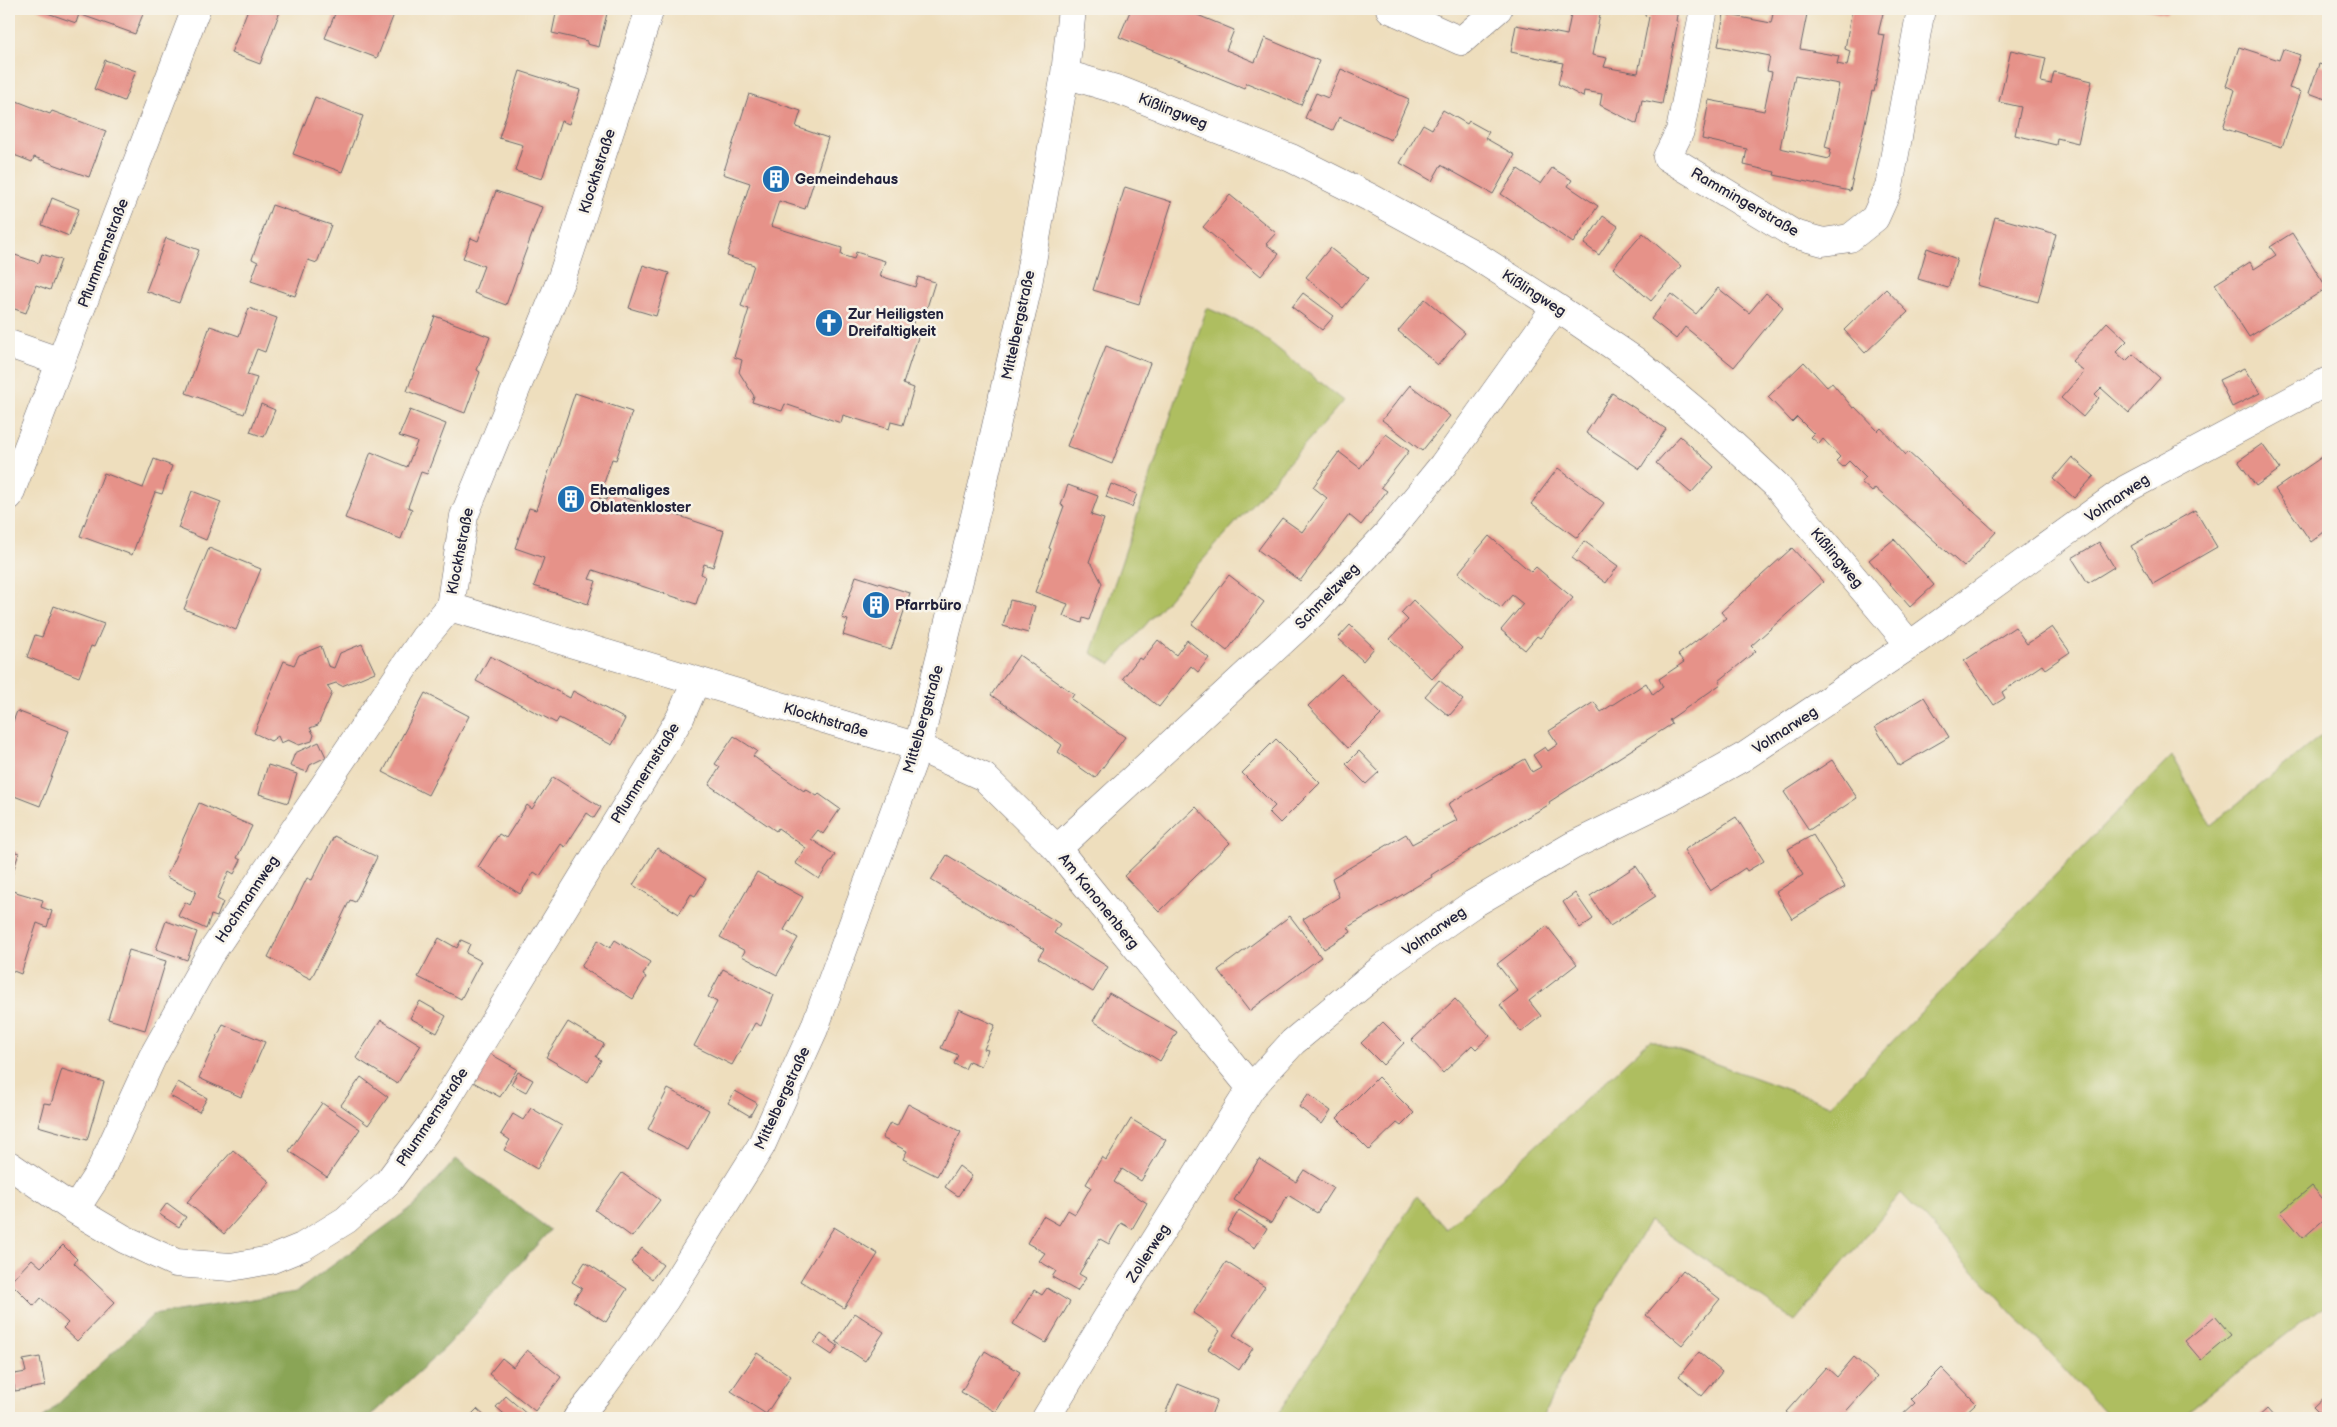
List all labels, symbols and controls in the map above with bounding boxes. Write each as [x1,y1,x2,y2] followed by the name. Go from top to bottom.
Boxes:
[1135,89,1210,134] street label: Kißlingweg
[575,126,620,216] street label: Klockhstraße
[761,164,791,194] building icon: Gemeindehaus
[1687,164,1802,241] street label: Rammingerstraße
[795,170,898,189] place label: Gemeindehaus
[74,196,133,310] street label: Pflummernstraße
[1498,266,1570,321] street label: Kißlingweg
[998,269,1039,382] street label: Mittelbergstraße
[848,305,944,341] place label: Zur Heiligsten Dreifaltigkeit
[814,308,844,338] church icon: Zur Heiligsten Dreifaltigkeit
[2081,470,2153,527] street label: Volmarweg
[590,481,692,517] place label: Ehemaliges Oblatenkloster
[556,484,586,514] building icon: Ehemaliges Oblatenkloster
[443,506,478,596] street label: Klockhstraße
[1806,524,1867,592] street label: Kißlingweg
[1291,559,1364,633] street label: Schmelzweg
[861,590,891,620] building icon: Pfarrbüro
[895,596,962,615] place label: Pfarrbüro
[899,663,948,775] street label: Mittelbergstraße
[781,699,871,742] street label: Klockhstraße
[1749,702,1821,758] street label: Volmarweg
[607,719,684,827] street label: Pflummernstraße
[1054,850,1143,953] street label: Am Kanonenberg
[211,852,284,946] street label: Hochmannweg
[1399,902,1470,960] street label: Volmarweg
[750,1044,815,1153] street label: Mittelbergstraße
[392,1064,473,1170] street label: Pflummernstraße
[1122,1220,1174,1287] street label: Zollerweg

